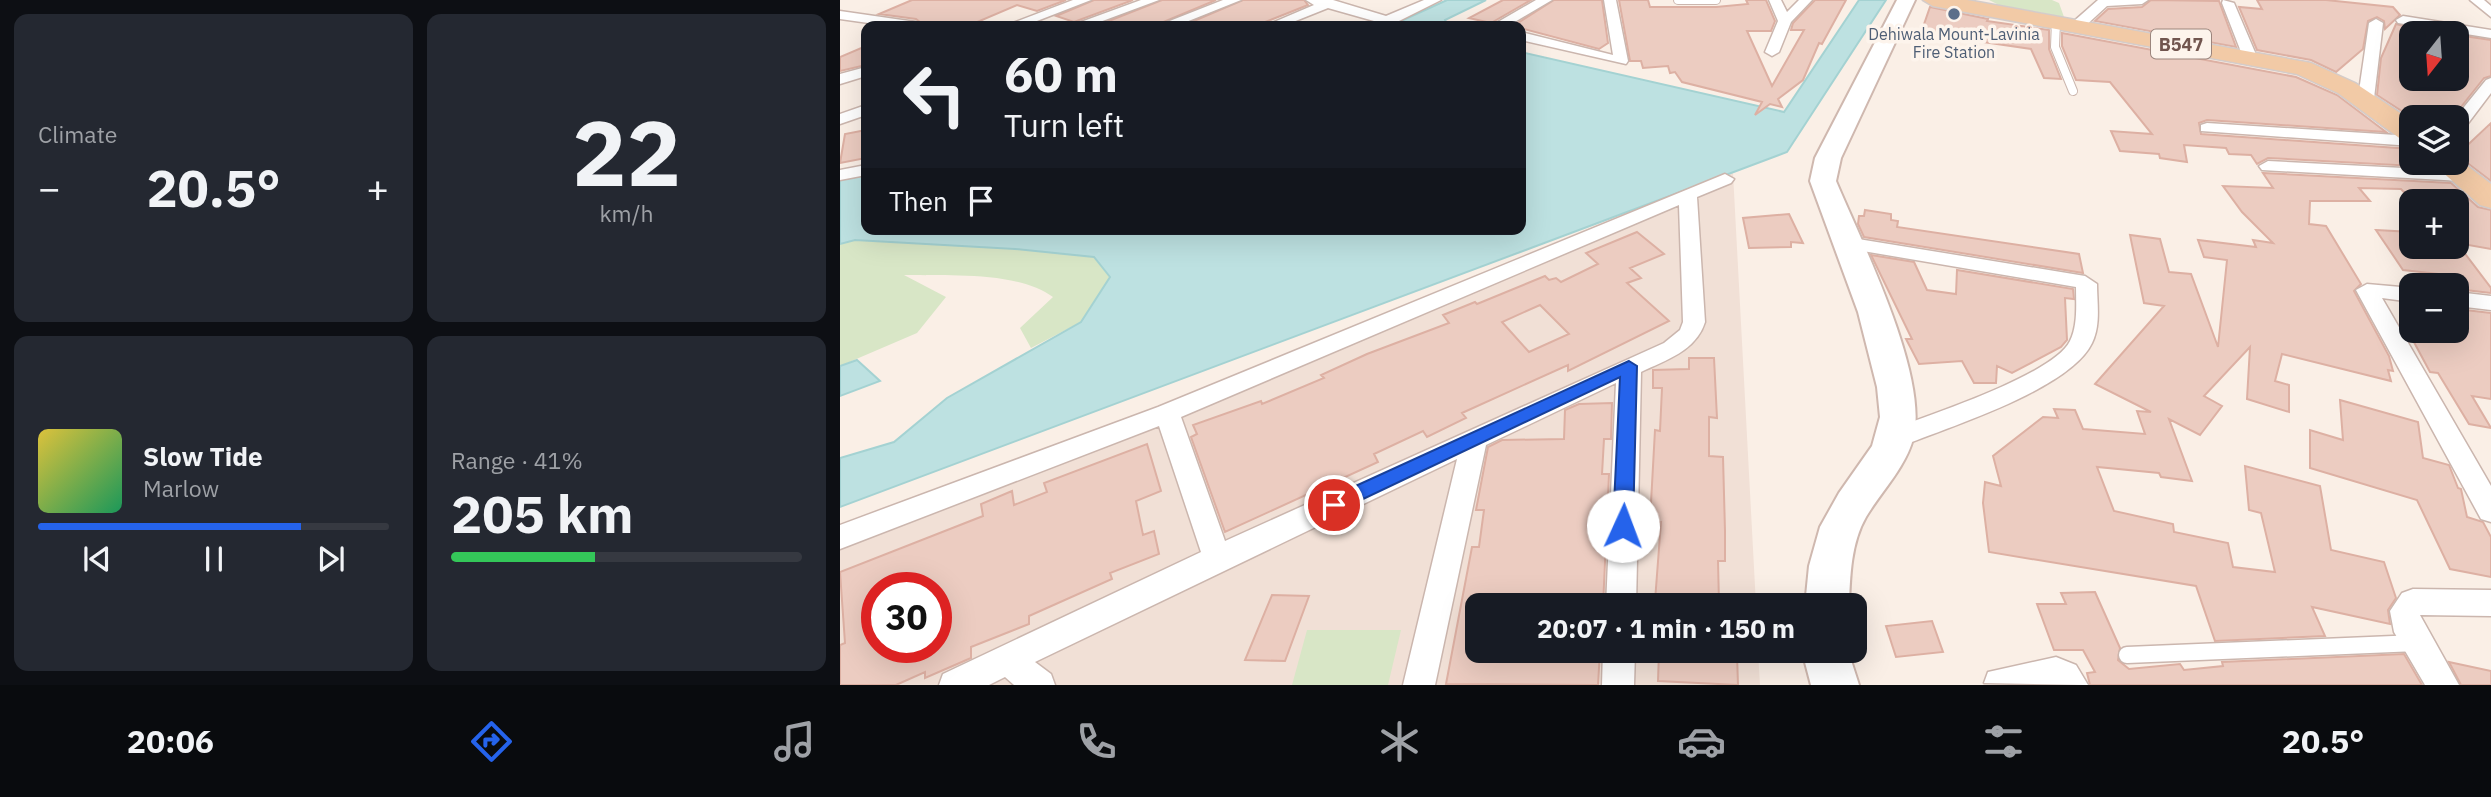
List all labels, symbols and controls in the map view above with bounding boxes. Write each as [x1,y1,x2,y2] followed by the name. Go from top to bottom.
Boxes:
[1946,6,1962,22] marker: Dehiwala Mount-Lavinia Fire Station
[2399,21,2469,91] north arrow
[2399,21,2469,343] map controls
[1868,24,2040,62] place label: Dehiwala Mount-Lavinia Fire Station
[2151,29,2211,58] road number: B547
[1004,42,1118,105] text: 60 m
[889,49,980,140] icon: left
[572,93,681,211] text: 22
[1004,104,1124,146] text: Turn left
[2399,105,2469,175] button: layers
[38,119,117,149] text: Climate
[146,154,281,221] text: 20.5°
[38,163,61,212] text: −
[366,163,389,212] text: +
[962,182,1000,220] icon: arrive
[889,184,948,218] text: Then
[2399,189,2469,259] button: +
[599,198,654,228] text: km/h
[2399,273,2469,343] button: −
[143,439,263,473] text: Slow Tide
[451,445,583,475] text: Range · 41%
[143,473,219,503] text: Marlow
[1304,475,1364,535] pin
[451,480,633,547] text: 205 km
[1315,486,1353,524] icon: arrive
[1586,489,1660,563] position arrow
[78,540,116,578] icon: previous
[195,540,233,578] icon: pause
[312,540,350,578] icon: next
[861,572,952,663] speed limit sign: 30
[1537,611,1795,645] text: 20:07 · 1 min · 150 m
[467,717,516,766] icon: directions
[770,717,819,766] icon: music
[1072,717,1121,766] icon: phone
[1375,717,1424,766] icon: climate
[1677,717,1726,766] icon: car
[1979,717,2028,766] icon: filters
[127,720,214,762] text: 20:06
[2282,720,2364,762] text: 20.5°

